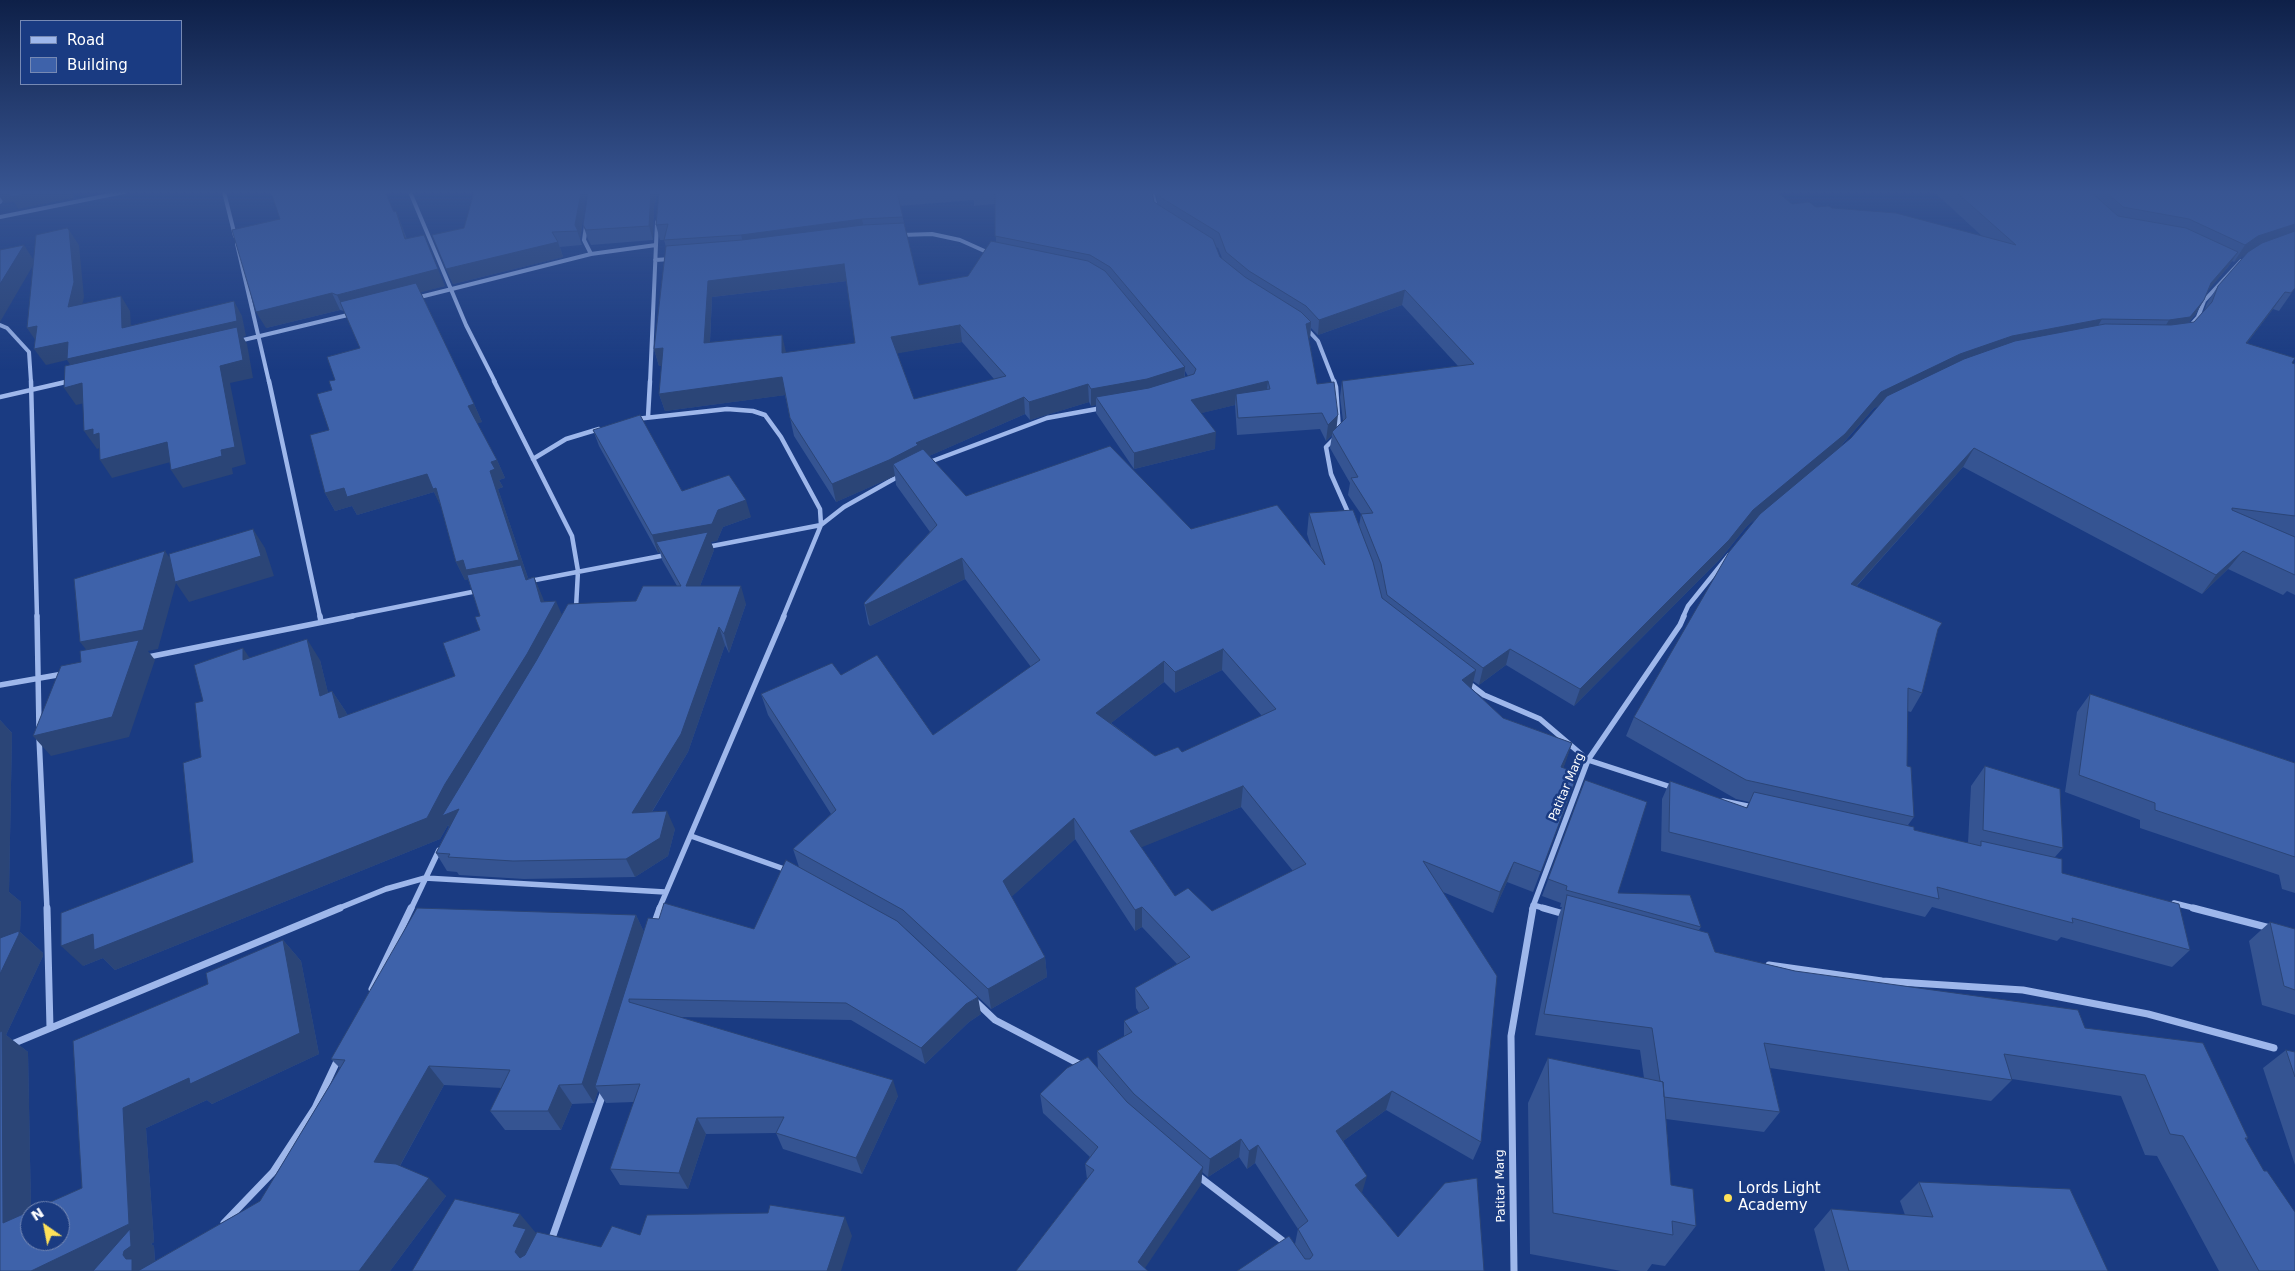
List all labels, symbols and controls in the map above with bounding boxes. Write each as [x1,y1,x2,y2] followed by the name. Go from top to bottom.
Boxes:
[20,20,182,85] legend
[67,31,105,49] text: Road
[67,56,128,74] text: Building
[1546,751,1588,823] street label: Patitar Marg
[1493,1149,1509,1223] street label: Patitar Marg
[1738,1180,1821,1215] place label: Lords Light Academy
[1722,1192,1734,1204] marker: Lords Light Academy
[20,1201,70,1251] north arrow
[28,1204,47,1224] text: N

